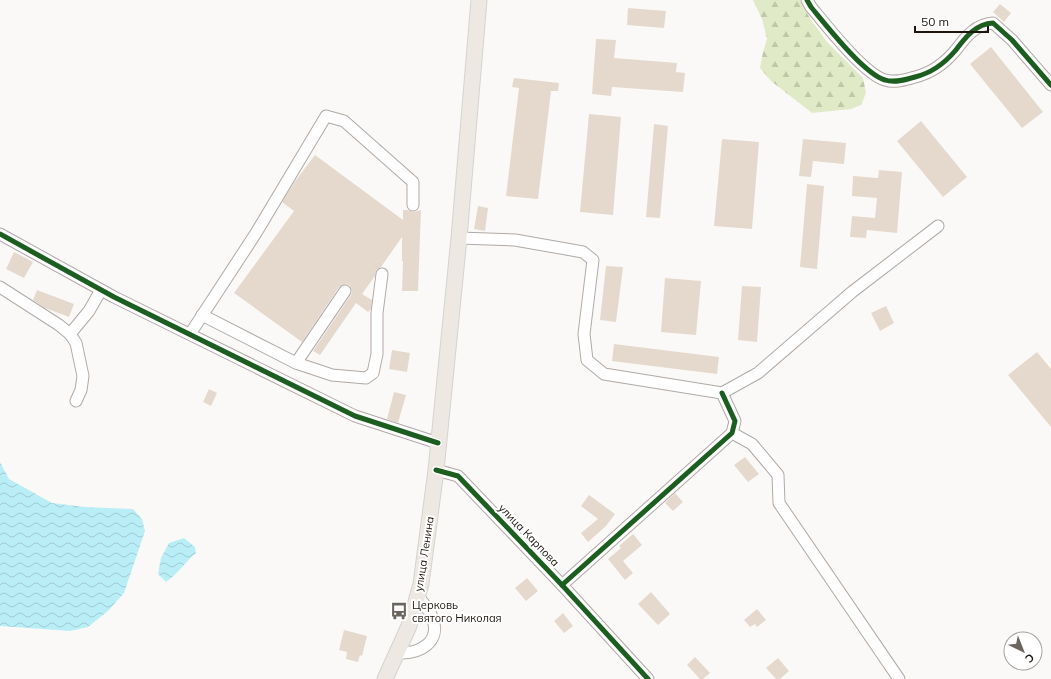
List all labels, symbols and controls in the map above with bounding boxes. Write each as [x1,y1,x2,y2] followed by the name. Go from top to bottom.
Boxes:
[915,8,988,34] scale bar
[921,14,949,29] text: 50 m
[496,501,562,569] street label: улица Карпова
[411,515,437,593] street label: улица Ленина
[412,598,502,625] place label: Церковь святого Николая
[389,601,409,621] bus stop icon: Церковь святого Николая
[1003,631,1043,671] north arrow
[1022,651,1037,666] text: С

